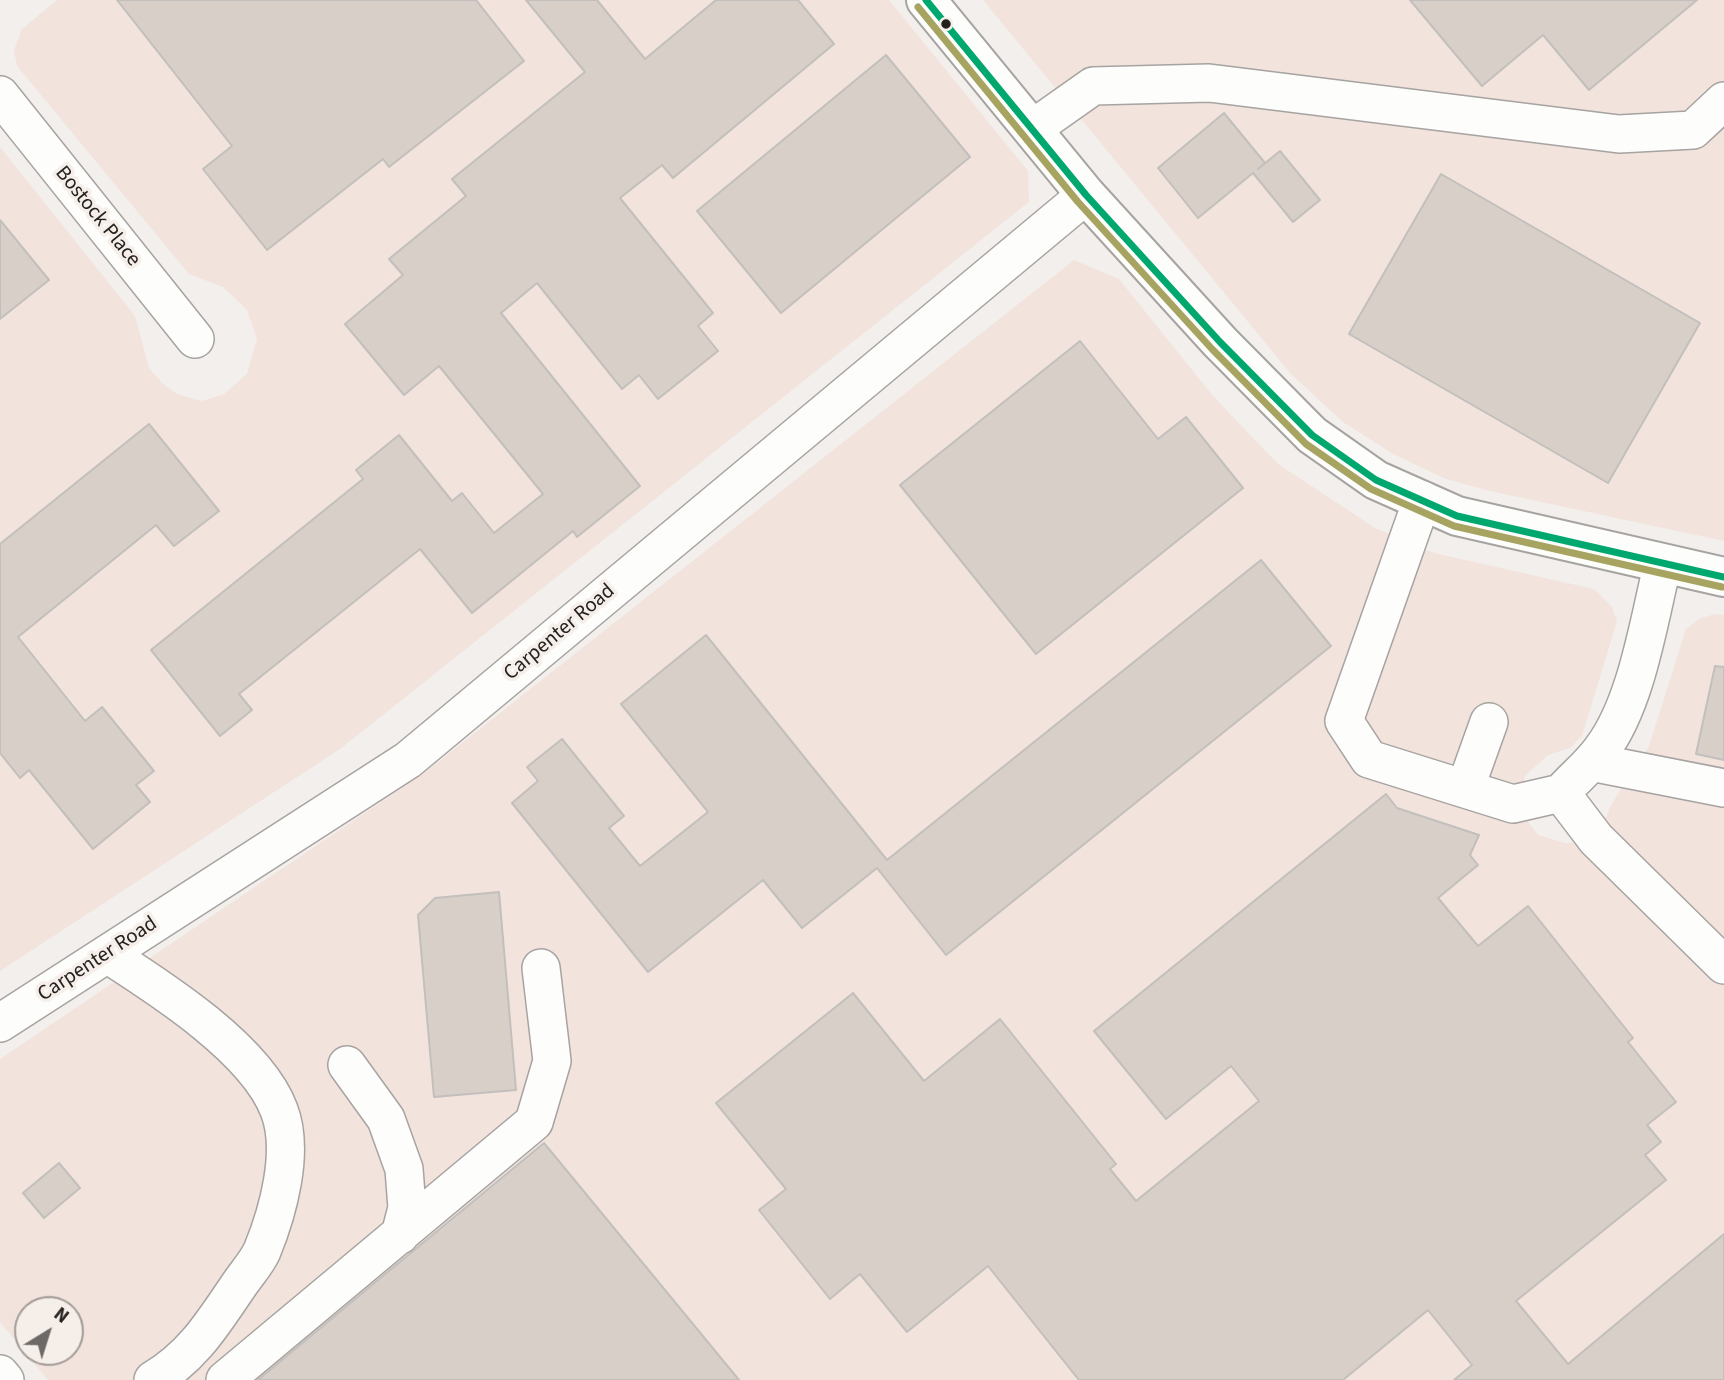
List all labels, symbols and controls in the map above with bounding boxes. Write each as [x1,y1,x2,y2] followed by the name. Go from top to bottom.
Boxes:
[939,17,953,31] unlabelled marker
[49,162,145,272] street label: Bostock Place
[499,579,621,687] street label: Carpenter Road
[34,912,162,1008] street label: Carpenter Road
[14,1296,84,1366] north arrow
[48,1301,74,1330] text: N

